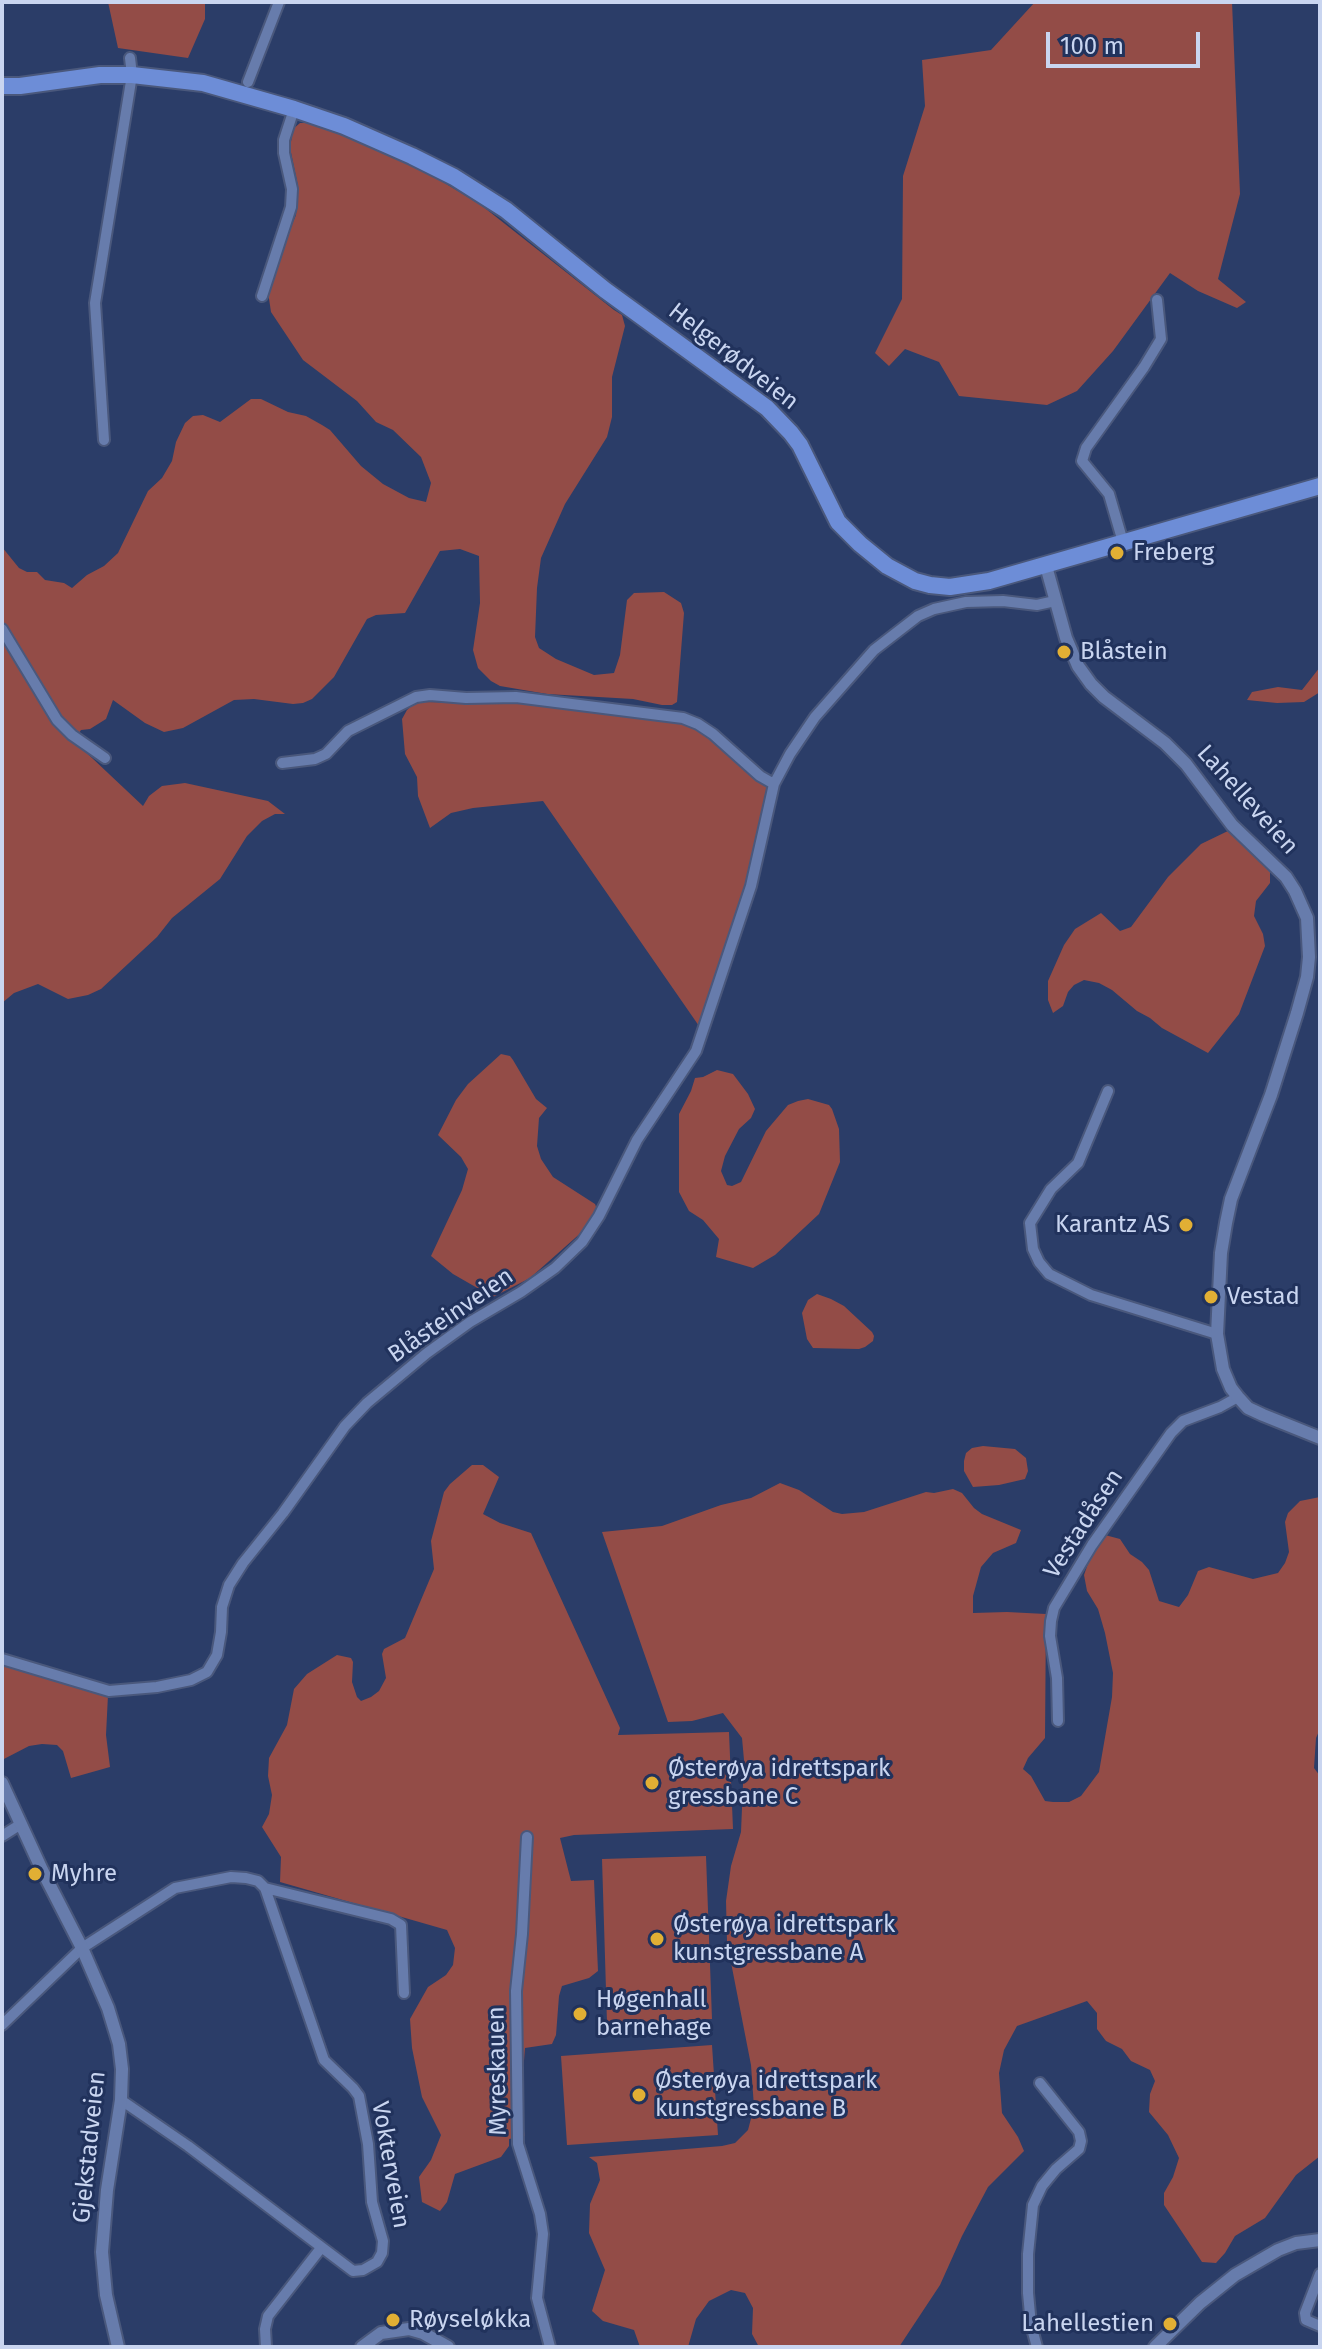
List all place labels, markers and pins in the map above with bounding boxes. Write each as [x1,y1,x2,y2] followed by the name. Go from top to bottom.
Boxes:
[1133,539,1214,567] place label: Freberg
[1108,544,1126,562] marker: Freberg
[1080,638,1168,666] place label: Blåstein
[1055,643,1073,661] marker: Blåstein
[1055,1211,1170,1239] place label: Karantz AS
[1177,1216,1195,1234] marker: Karantz AS
[1227,1283,1300,1311] place label: Vestad
[1202,1288,1220,1306] marker: Vestad
[668,1755,890,1811] place label: Østerøya idrettspark gressbane C
[643,1774,661,1792] marker: Østerøya idrettspark gressbane C
[51,1860,117,1888] place label: Myhre
[26,1865,44,1883] marker: Myhre
[673,1911,895,1967] place label: Østerøya idrettspark kunstgressbane A
[648,1930,666,1948] marker: Østerøya idrettspark kunstgressbane A
[596,1986,712,2042] place label: Høgenhall barnehage
[571,2005,589,2023] marker: Høgenhall barnehage
[655,2067,877,2123] place label: Østerøya idrettspark kunstgressbane B
[630,2086,648,2104] marker: Østerøya idrettspark kunstgressbane B
[409,2306,531,2334] place label: Røyseløkka
[1021,2310,1154,2338] place label: Lahellestien
[384,2311,402,2329] marker: Røyseløkka
[1161,2315,1179,2333] marker: Lahellestien

